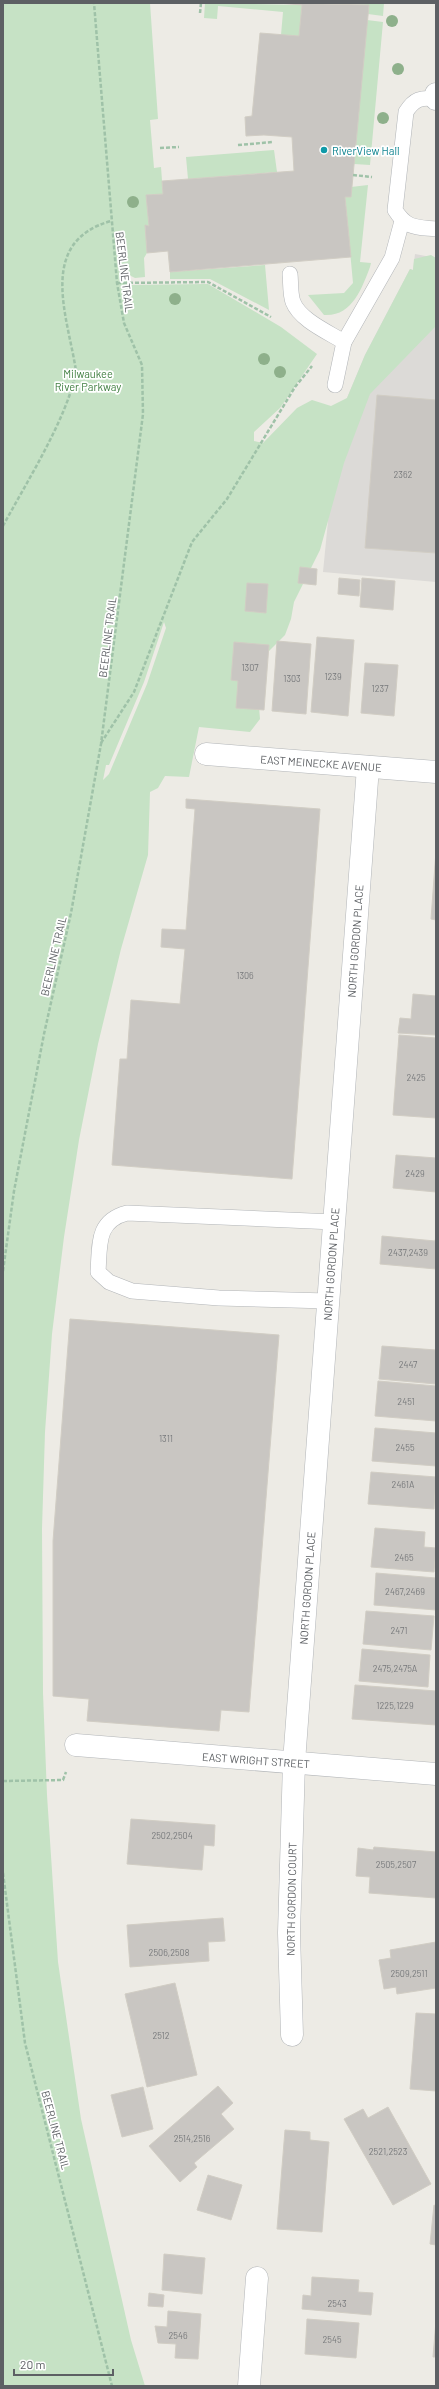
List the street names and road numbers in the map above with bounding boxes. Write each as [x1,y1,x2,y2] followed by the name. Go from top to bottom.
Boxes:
[114,231,136,313] street label: BEERLINE TRAIL
[96,596,118,678] street label: BEERLINE TRAIL
[260,752,382,774] street label: EAST MEINECKE AVENUE
[345,884,365,998] street label: NORTH GORDON PLACE
[38,915,68,997] street label: BEERLINE TRAIL
[321,1207,341,1321] street label: NORTH GORDON PLACE
[297,1531,317,1645] street label: NORTH GORDON PLACE
[202,1750,310,1770] street label: EAST WRIGHT STREET
[284,1842,298,1956] street label: NORTH GORDON COURT
[39,2089,73,2171] street label: BEERLINE TRAIL

